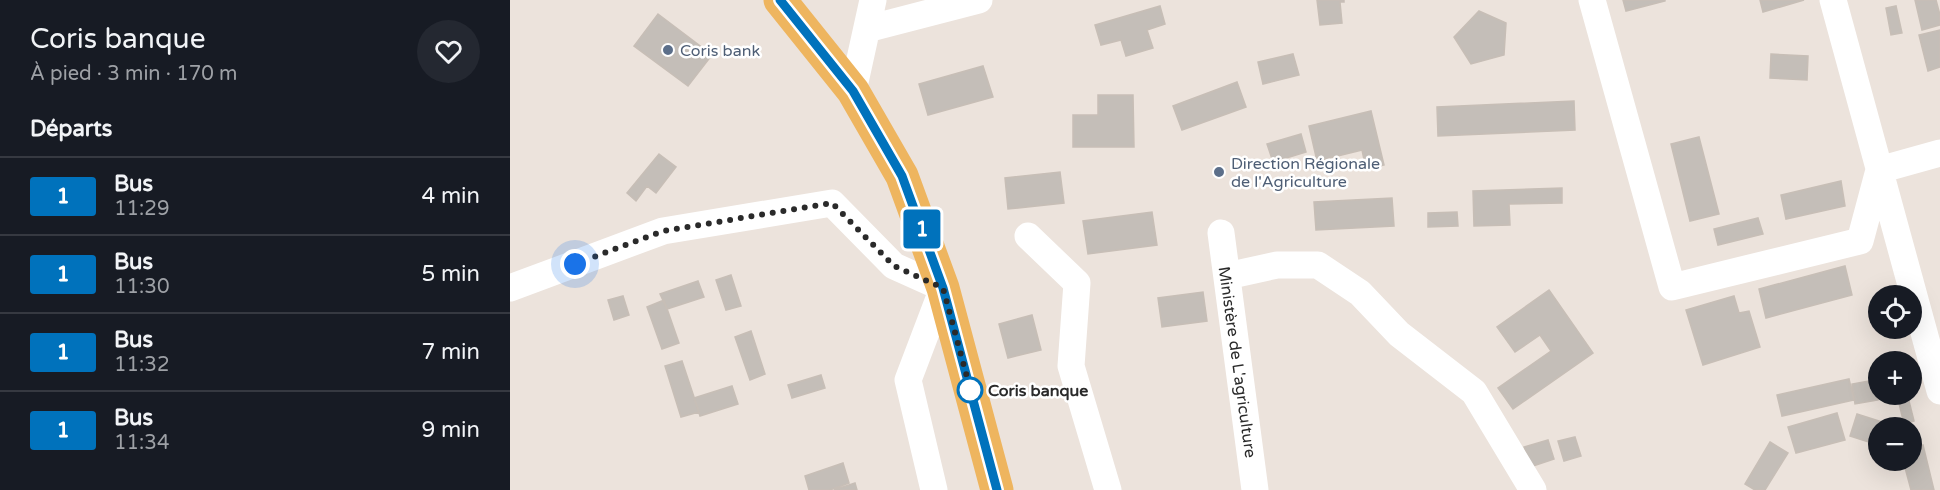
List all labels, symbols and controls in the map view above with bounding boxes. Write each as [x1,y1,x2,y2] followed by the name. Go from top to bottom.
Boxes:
[417,20,480,83] button: heart
[30,22,205,56] text: Coris banque
[680,41,760,61] place label: Coris bank
[661,43,675,57] marker: Coris bank
[30,62,237,86] text: À pied · 3 min · 170 m
[30,116,112,142] text: Départs
[1231,154,1380,192] place label: Direction Régionale de l'Agriculture
[1212,165,1226,179] marker: Direction Régionale de l'Agriculture
[114,171,153,197] text: Bus
[421,183,480,209] text: 4 min
[56,184,70,209] text: 1
[114,197,169,221] text: 11:29
[902,210,942,248] line badge: 1
[915,217,929,242] text: 1
[114,249,153,275] text: Bus
[560,249,590,279] your location
[421,261,480,287] text: 5 min
[56,262,70,287] text: 1
[1214,265,1260,459] street label: Ministère de L'agriculture
[114,275,169,299] text: 11:30
[1868,285,1922,471] map controls
[1868,285,1922,339] button: locate
[114,327,153,353] text: Bus
[421,339,480,365] text: 7 min
[56,340,70,365] text: 1
[1868,351,1922,405] button: +
[114,353,169,377] text: 11:32
[957,377,983,403] marker: Coris banque
[988,381,1088,401] place label: Coris banque
[114,405,153,431] text: Bus
[421,417,480,443] text: 9 min
[1868,417,1922,471] button: −
[56,418,70,443] text: 1
[114,431,169,455] text: 11:34

